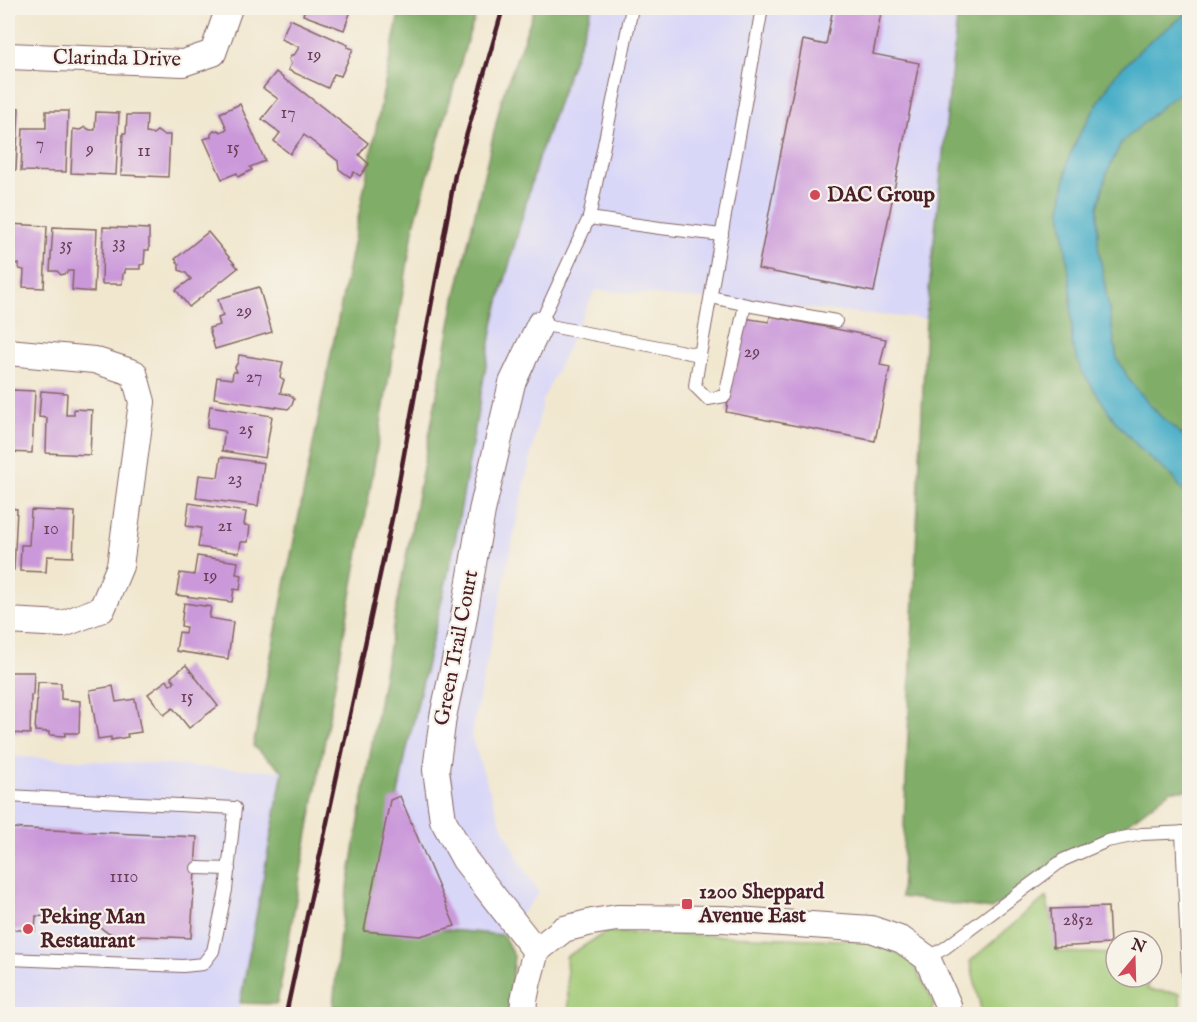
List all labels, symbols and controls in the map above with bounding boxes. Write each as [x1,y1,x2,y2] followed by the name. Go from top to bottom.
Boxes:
[53,44,182,74] street label: Clarinda Drive
[307,44,321,67] house number: 19
[280,102,296,125] house number: 17
[36,133,44,156] house number: 7
[226,137,240,160] house number: 15
[85,138,94,161] house number: 9
[137,140,151,163] house number: 11
[827,182,935,209] place label: DAC Group
[808,188,822,202] marker: DAC Group
[112,232,126,255] house number: 33
[59,234,73,257] house number: 35
[236,300,252,323] house number: 29
[744,341,760,364] house number: 29
[246,366,262,389] house number: 27
[239,418,254,441] house number: 25
[227,468,243,491] house number: 23
[217,515,233,538] house number: 21
[43,518,59,541] house number: 10
[203,565,217,588] house number: 19
[429,568,485,728] street label: Green Trail Court
[180,686,194,709] house number: 15
[110,866,138,889] house number: 1110
[698,879,825,930] place label: 1200 Sheppard Avenue East
[680,897,694,911] marker: 1200 Sheppard Avenue East
[40,904,146,955] place label: Peking Man Restaurant
[1063,909,1093,932] house number: 2852
[21,922,35,936] marker: Peking Man Restaurant
[1104,929,1164,989] north arrow
[1127,935,1148,958] text: N

